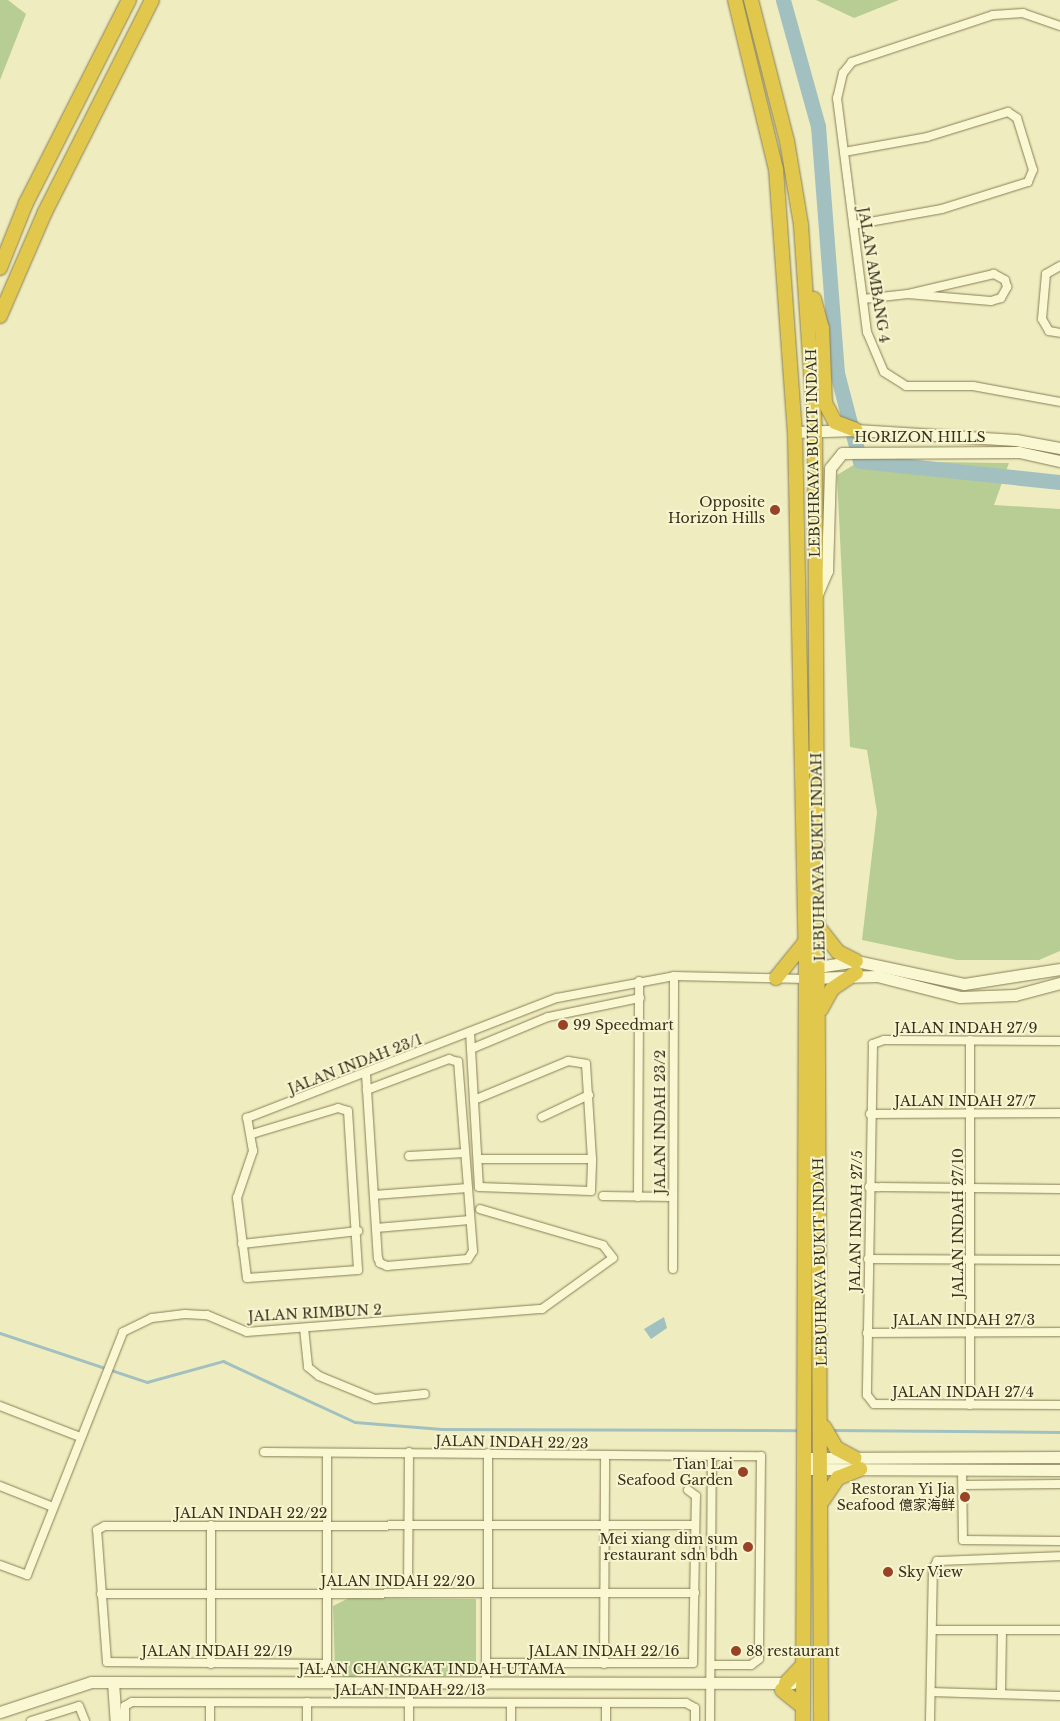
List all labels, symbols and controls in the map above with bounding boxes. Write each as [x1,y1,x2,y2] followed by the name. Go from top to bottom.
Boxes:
[855,205,893,345] street label: JALAN AMBANG 4
[803,348,823,558] street label: LEBUHRAYA BUKIT INDAH
[854,429,986,445] street label: HORIZON HILLS
[668,494,765,526] place label: Opposite Horizon Hills
[769,504,781,516] marker: Opposite Horizon Hills
[808,752,828,962] street label: LEBUHRAYA BUKIT INDAH
[573,1017,674,1033] place label: 99 Speedmart
[557,1019,569,1031] marker: 99 Speedmart
[895,1020,1037,1036] street label: JALAN INDAH 27/9
[286,1031,424,1097] street label: JALAN INDAH 23/1
[652,1050,668,1194] street label: JALAN INDAH 23/2
[895,1093,1035,1109] street label: JALAN INDAH 27/7
[950,1148,966,1298] street label: JALAN INDAH 27/10
[846,1150,866,1292] street label: JALAN INDAH 27/5
[810,1157,830,1367] street label: LEBUHRAYA BUKIT INDAH
[248,1301,382,1325] street label: JALAN RIMBUN 2
[893,1312,1035,1328] street label: JALAN INDAH 27/3
[892,1384,1034,1400] street label: JALAN INDAH 27/4
[435,1432,589,1452] street label: JALAN INDAH 22/23
[617,1456,733,1488] place label: Tian Lai Seafood Garden
[737,1466,749,1478] marker: Tian Lai Seafood Garden
[837,1481,955,1514] place label: Restoran Yi Jia Seafood 億家海鲜
[959,1491,971,1503] marker: Restoran Yi Jia Seafood 億家海鲜
[175,1505,327,1521] street label: JALAN INDAH 22/22
[599,1531,738,1564] place label: Mei xiang dim sum restaurant sdn bdh
[742,1541,754,1553] marker: Mei xiang dim sum restaurant sdn bdh
[898,1564,964,1580] place label: Sky View
[882,1566,894,1578] marker: Sky View
[321,1573,475,1589] street label: JALAN INDAH 22/20
[142,1643,292,1659] street label: JALAN INDAH 22/19
[529,1643,679,1659] street label: JALAN INDAH 22/16
[746,1643,840,1659] place label: 88 restaurant
[730,1645,742,1657] marker: 88 restaurant
[299,1661,565,1677] street label: JALAN CHANGKAT INDAH UTAMA
[335,1682,485,1698] street label: JALAN INDAH 22/13

